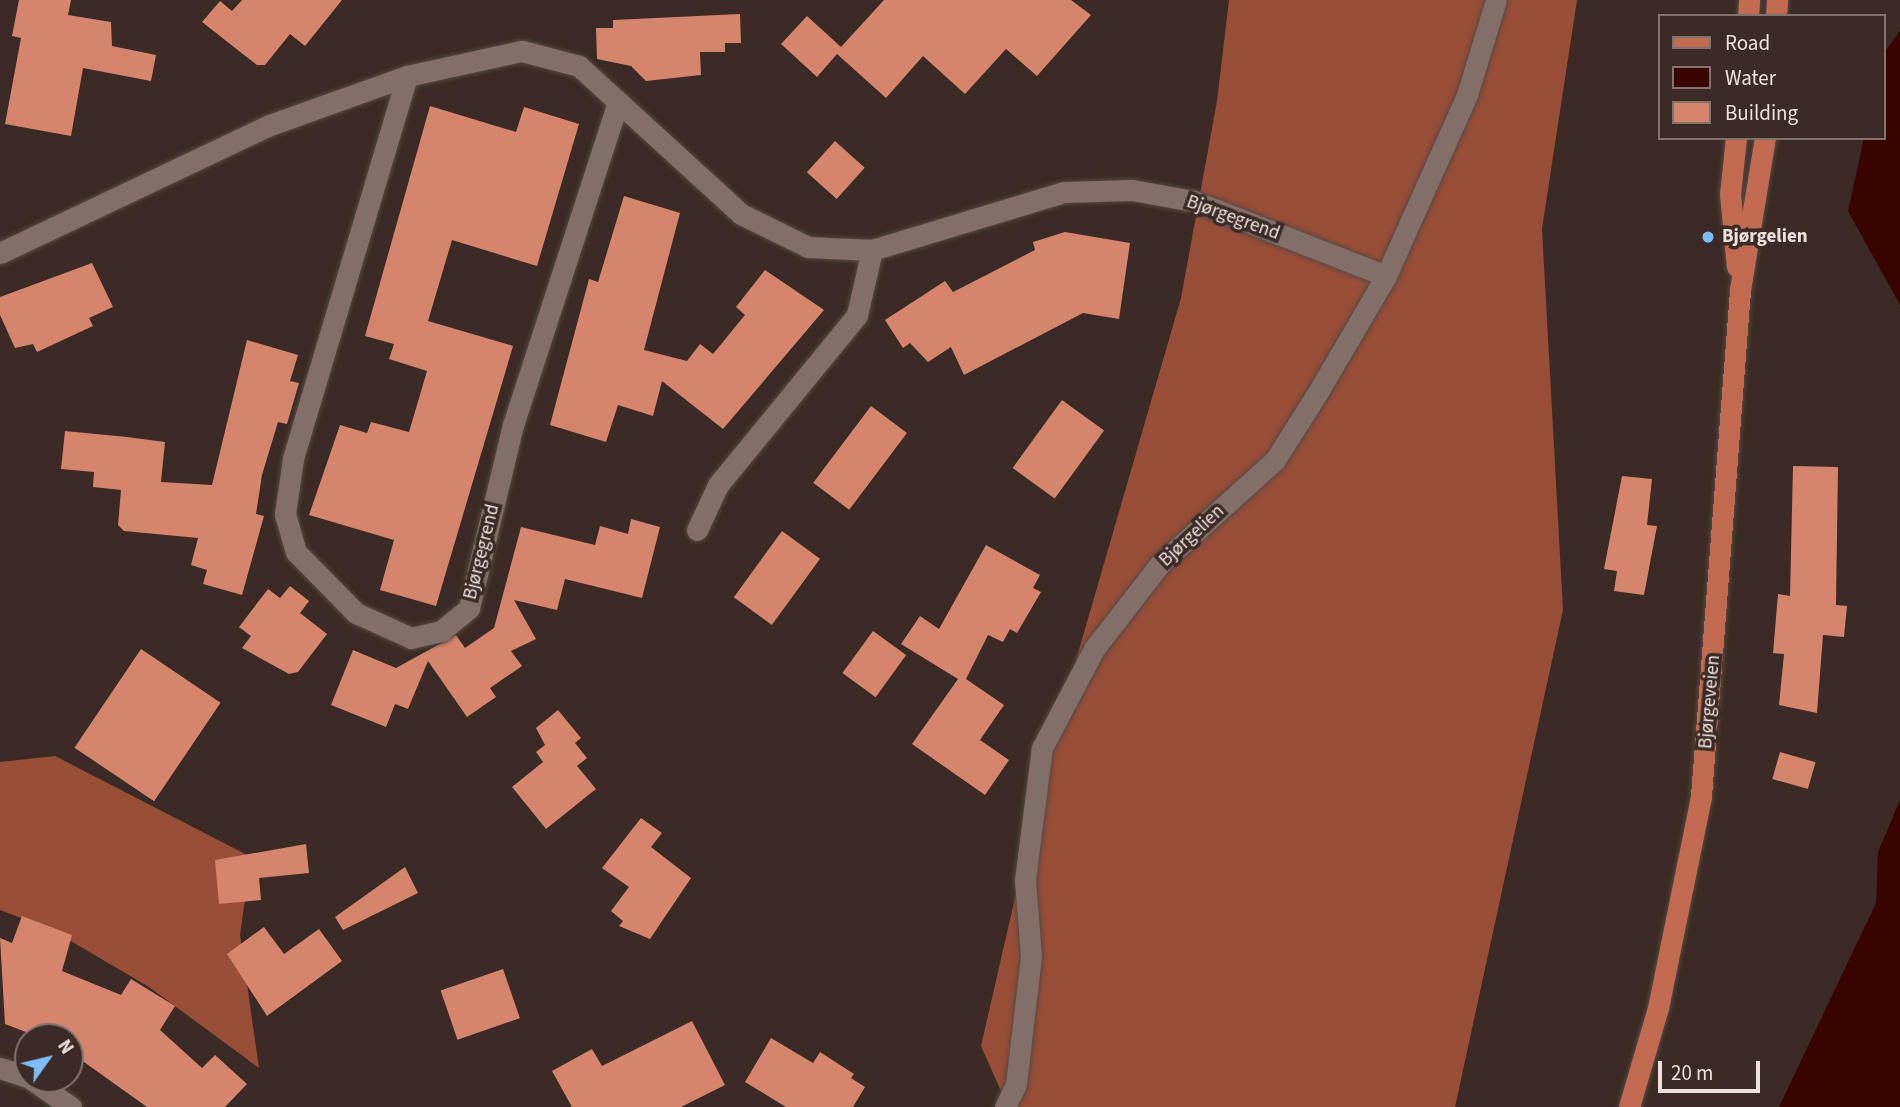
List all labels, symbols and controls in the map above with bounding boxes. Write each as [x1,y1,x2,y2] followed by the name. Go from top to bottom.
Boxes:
[1658,14,1886,140] legend
[1725,28,1770,58] text: Road
[1725,63,1776,93] text: Water
[1725,98,1798,128] text: Building
[1183,191,1283,245] street label: Bjørgegrend
[1722,226,1808,248] place label: Bjørgelien
[1700,229,1716,245] marker: Bjørgelien
[1155,500,1229,572] street label: Bjørgelien
[459,502,505,602] street label: Bjørgegrend
[1695,654,1725,750] street label: Bjørgeveien
[14,1023,84,1093] north arrow
[50,1034,80,1060] text: N
[1662,1048,1764,1092] scale bar
[1671,1058,1713,1088] text: 20 m

